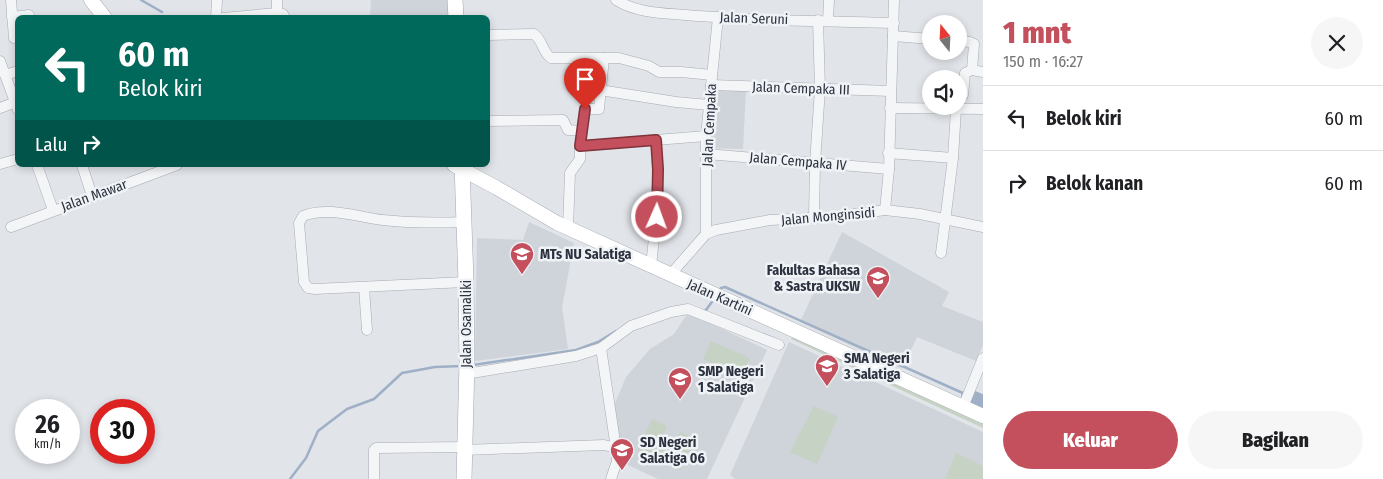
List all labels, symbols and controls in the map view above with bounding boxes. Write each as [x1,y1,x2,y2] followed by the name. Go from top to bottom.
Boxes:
[719,9,789,28] street label: Jalan Seruni
[922,15,968,60] north arrow
[922,15,967,115] map controls
[1003,15,1071,51] text: 1 mnt
[1311,17,1363,69] button: close
[118,33,189,75] text: 60 m
[35,35,100,100] icon: left
[1003,52,1083,71] text: 150 m · 16:27
[564,58,606,109] pin
[571,65,599,93] icon: arrive
[922,70,967,115] button: sound
[118,75,203,102] text: Belok kiri
[752,78,850,99] street label: Jalan Cempaka III
[699,83,720,167] street label: Jalan Cempaka
[1003,104,1031,132] icon: left
[1046,107,1122,130] text: Belok kiri
[1325,107,1363,130] text: 60 m
[77,130,105,158] icon: right
[35,133,67,156] text: Lalu
[749,149,848,174] street label: Jalan Cempaka IV
[1003,169,1031,197] icon: right
[1046,172,1143,195] text: Belok kanan
[1325,172,1363,195] text: 60 m
[59,176,130,215] street label: Jalan Mawar
[630,190,682,242] position arrow
[780,204,876,229] street label: Jalan Monginsidi
[509,241,535,275] school or university icon: MTs NU Salatiga
[540,246,632,263] place label: MTs NU Salatiga
[767,262,860,295] place label: Fakultas Bahasa & Sastra UKSW
[865,265,891,299] school or university icon: Fakultas Bahasa & Sastra UKSW
[684,276,755,319] street label: Jalan Kartini
[458,280,475,368] street label: Jalan Osamaliki
[843,350,910,383] place label: SMA Negeri 3 Salatiga
[814,353,840,387] school or university icon: SMA Negeri 3 Salatiga
[698,363,764,396] place label: SMP Negeri 1 Salatiga
[667,366,693,400] school or university icon: SMP Negeri 1 Salatiga
[90,399,155,464] speed limit sign: 30
[35,410,60,440] text: 26
[1003,411,1178,469] button: Keluar
[1188,411,1363,469] button: Bagikan
[640,434,705,467] place label: SD Negeri Salatiga 06
[34,437,61,451] text: km/h
[609,437,635,471] school or university icon: SD Negeri Salatiga 06

